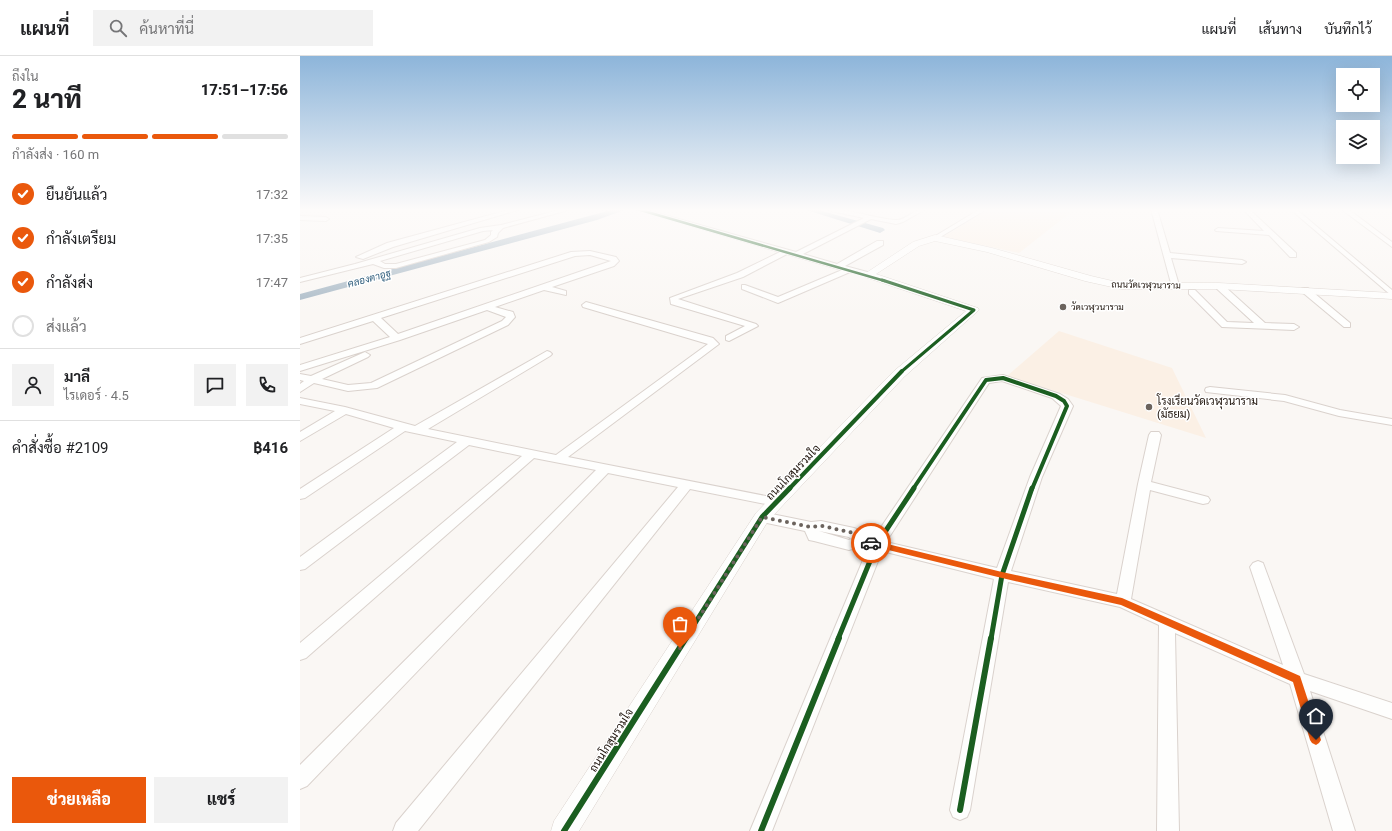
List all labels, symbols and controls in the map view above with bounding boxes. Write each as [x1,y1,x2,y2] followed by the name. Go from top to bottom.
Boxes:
[93,10,373,46] search box
[20,17,69,40] text: แผนที่
[107,17,129,39] icon: search
[139,20,194,38] text: ค้นหาที่นี่
[1201,21,1236,37] text: แผนที่
[1258,21,1302,37] text: เส้นทาง
[1324,21,1372,37] text: บันทึกไว้
[1336,68,1380,164] map controls
[1336,68,1380,112] button: locate
[12,69,39,84] text: ถึงใน
[201,81,288,99] text: 17:51–17:56
[12,84,82,114] text: 2 นาที
[1336,120,1380,164] button: layers
[12,147,99,162] text: กำลังส่ง · 160 m
[12,183,34,205] icon: check
[46,186,107,204] text: ยืนยันแล้ว
[256,187,288,202] text: 17:32
[12,227,34,249] icon: check
[46,230,116,248] text: กำลังเตรียม
[256,231,288,246] text: 17:35
[346,267,393,291] water label: คลองตาอูฐ
[12,271,34,293] icon: check
[46,274,93,292] text: กำลังส่ง
[256,275,288,290] text: 17:47
[1111,278,1181,292] street label: ถนนวัดเวฬุวนาราม
[1071,301,1124,313] place label: วัดเวฬุวนาราม
[1058,302,1068,312] marker: วัดเวฬุวนาราม
[46,318,87,336] text: ส่งแล้ว
[12,364,54,406] button: person
[194,364,236,406] button: chat
[246,364,288,406] button: phone
[64,368,90,386] text: มาลี
[64,388,129,403] text: ไรเดอร์ · 4.5
[1156,393,1258,421] place label: โรงเรียนวัดเวฬุวนาราม (มัธยม)
[1144,402,1154,412] marker: โรงเรียนวัดเวฬุวนาราม (มัธยม)
[12,439,109,457] text: คำสั่งซื้อ #2109
[253,439,288,457] text: ฿416
[762,441,824,504] street label: ถนนโกสุมรวมใจ
[851,523,891,563] courier
[860,532,882,554] icon: car
[663,607,697,648] pin
[669,613,691,635] icon: bag
[1299,699,1333,740] pin
[585,705,638,775] street label: ถนนโกสุมรวมใจ
[1305,705,1327,727] icon: home
[12,777,146,823] button: ช่วยเหลือ
[154,777,288,823] button: แชร์

